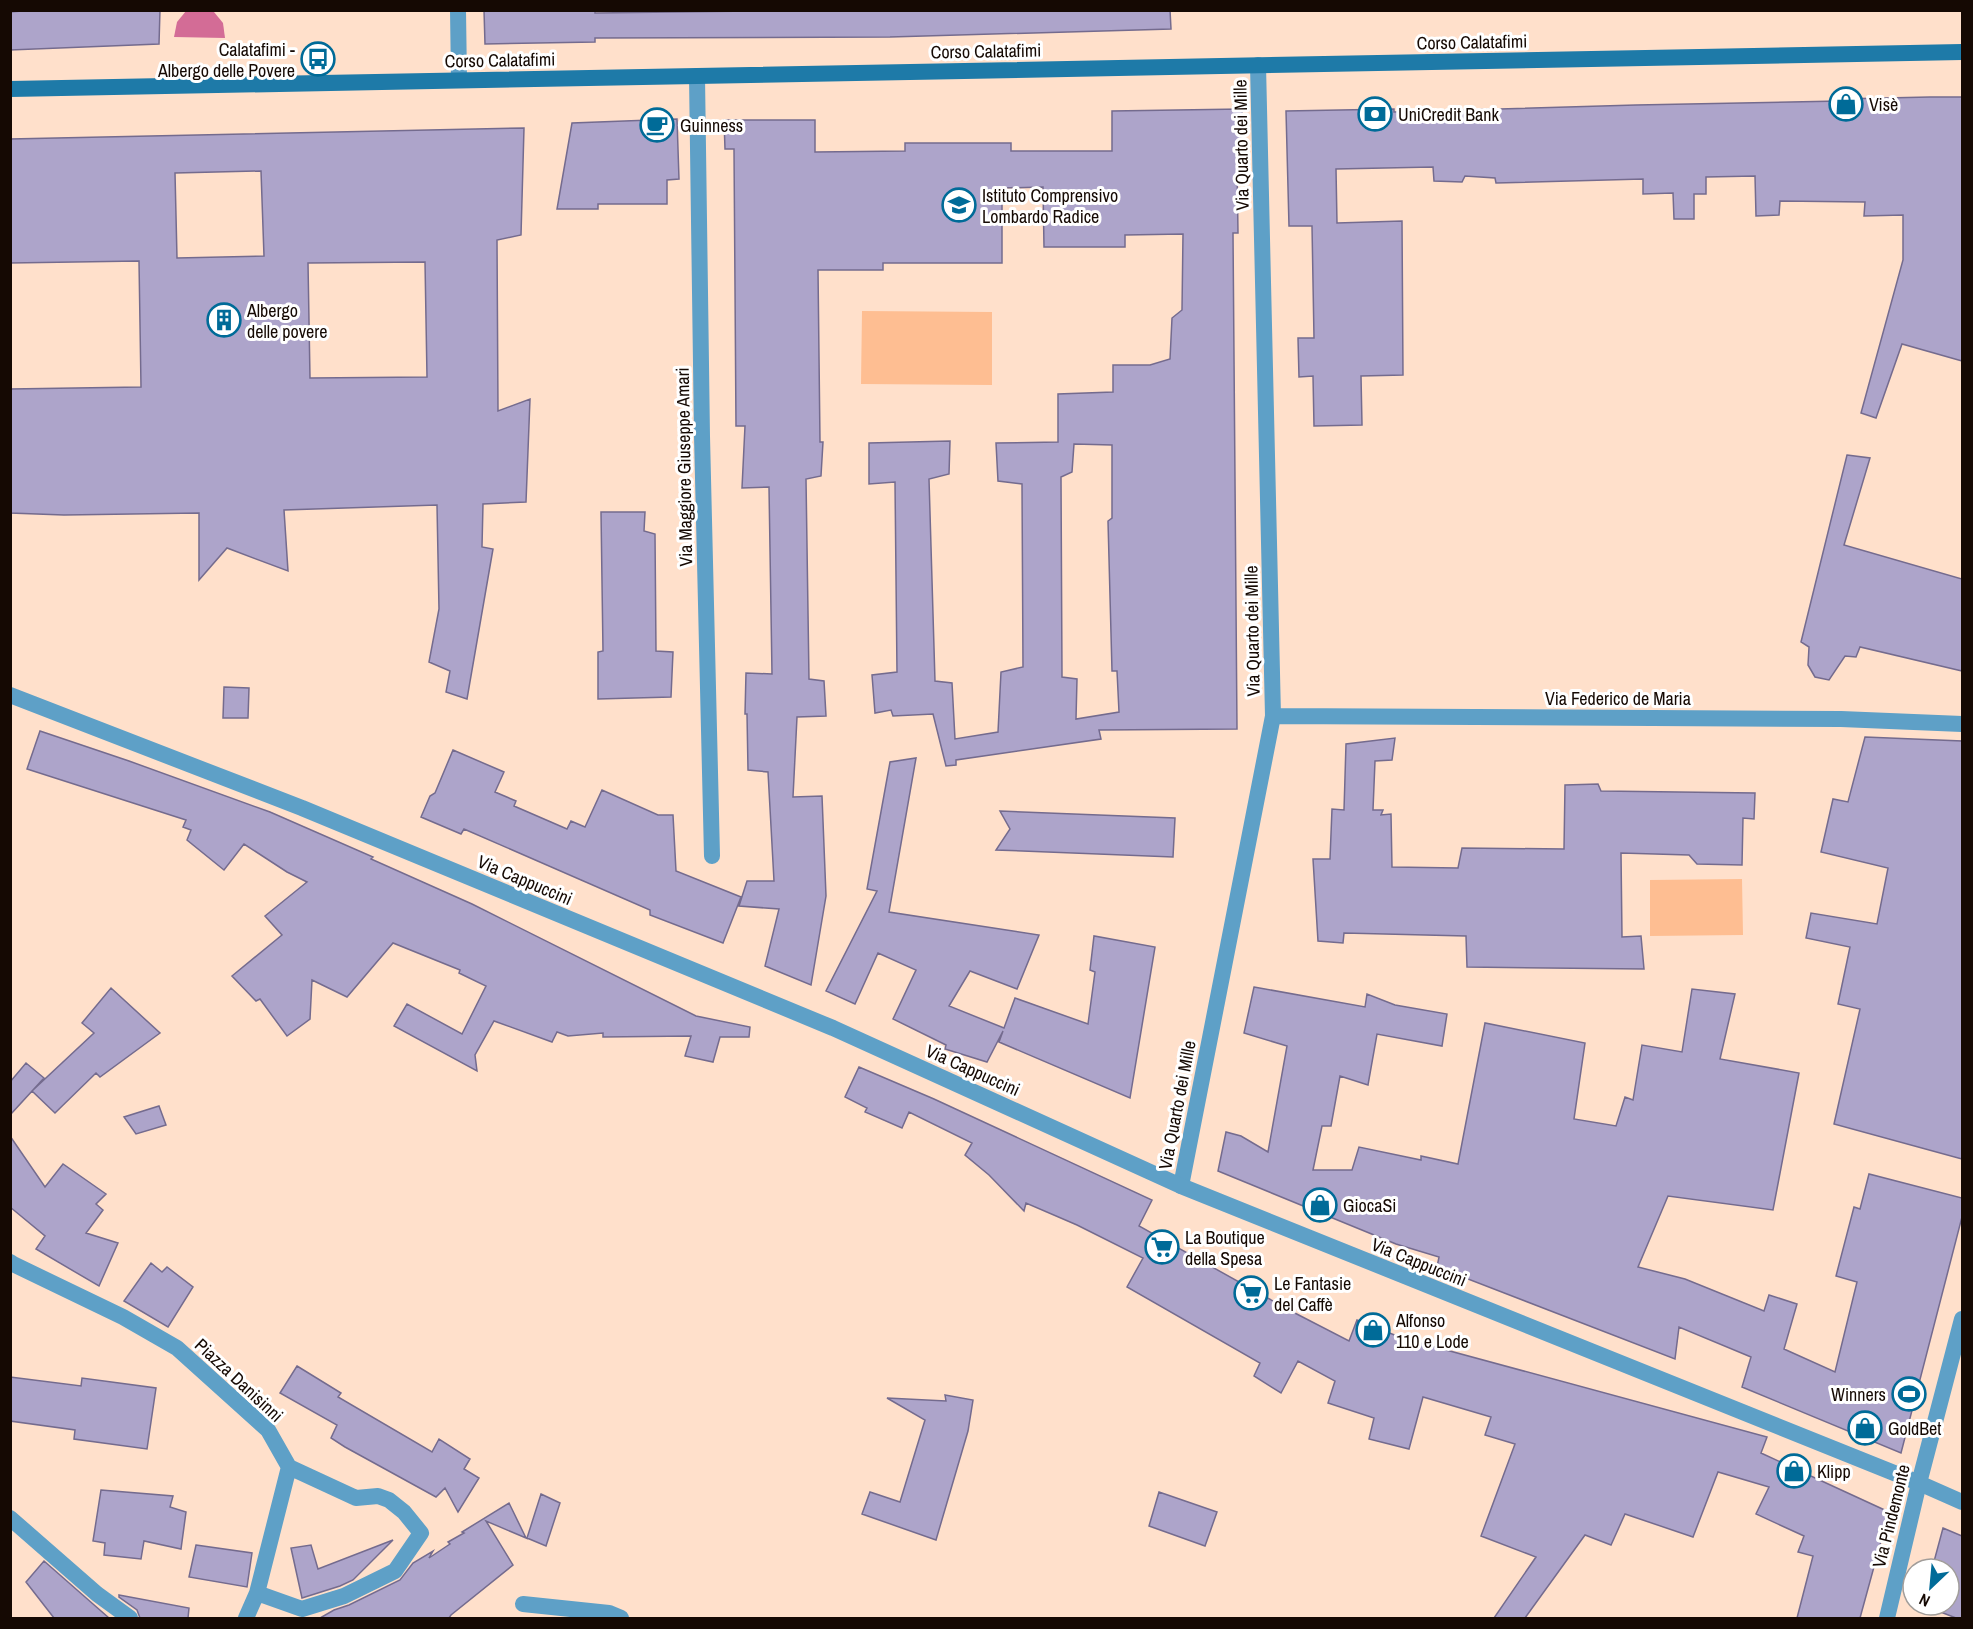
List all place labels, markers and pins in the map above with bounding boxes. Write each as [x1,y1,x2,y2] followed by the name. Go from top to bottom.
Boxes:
[157,37,295,83] place label: Calatafimi - Albergo delle Povere
[300,41,336,77] bus stop icon: Calatafimi - Albergo delle Povere
[1828,86,1864,122] shop icon: Visè
[1869,92,1898,117] place label: Visè
[1357,96,1393,132] bank icon: UniCredit Bank
[1398,102,1500,127] place label: UniCredit Bank
[639,107,675,143] cafe icon: Guinness
[680,113,743,138] place label: Guinness
[982,183,1118,229] place label: Istituto Comprensivo Lombardo Radice
[941,187,977,223] school or university icon: Istituto Comprensivo Lombardo Radice
[246,298,327,344] place label: Albergo delle povere
[206,302,242,338] building icon: Albergo delle povere
[1302,1187,1338,1223] shop icon: GiocaSi
[1343,1193,1396,1218] place label: GiocaSi
[1185,1225,1265,1271] place label: La Boutique della Spesa
[1144,1229,1180,1265] supermarket icon: La Boutique della Spesa
[1274,1271,1351,1317] place label: Le Fantasie del Caffè
[1233,1275,1269,1311] supermarket icon: Le Fantasie del Caffè
[1395,1308,1469,1354] place label: Alfonso 110 e Lode
[1355,1312,1391,1348] shop icon: Alfonso 110 e Lode
[1891,1376,1927,1412] sports icon: Winners
[1831,1382,1886,1407] place label: Winners
[1847,1410,1883,1446] shop icon: GoldBet
[1888,1416,1941,1441] place label: GoldBet
[1776,1453,1812,1489] shop icon: Klipp
[1817,1459,1851,1484] place label: Klipp

